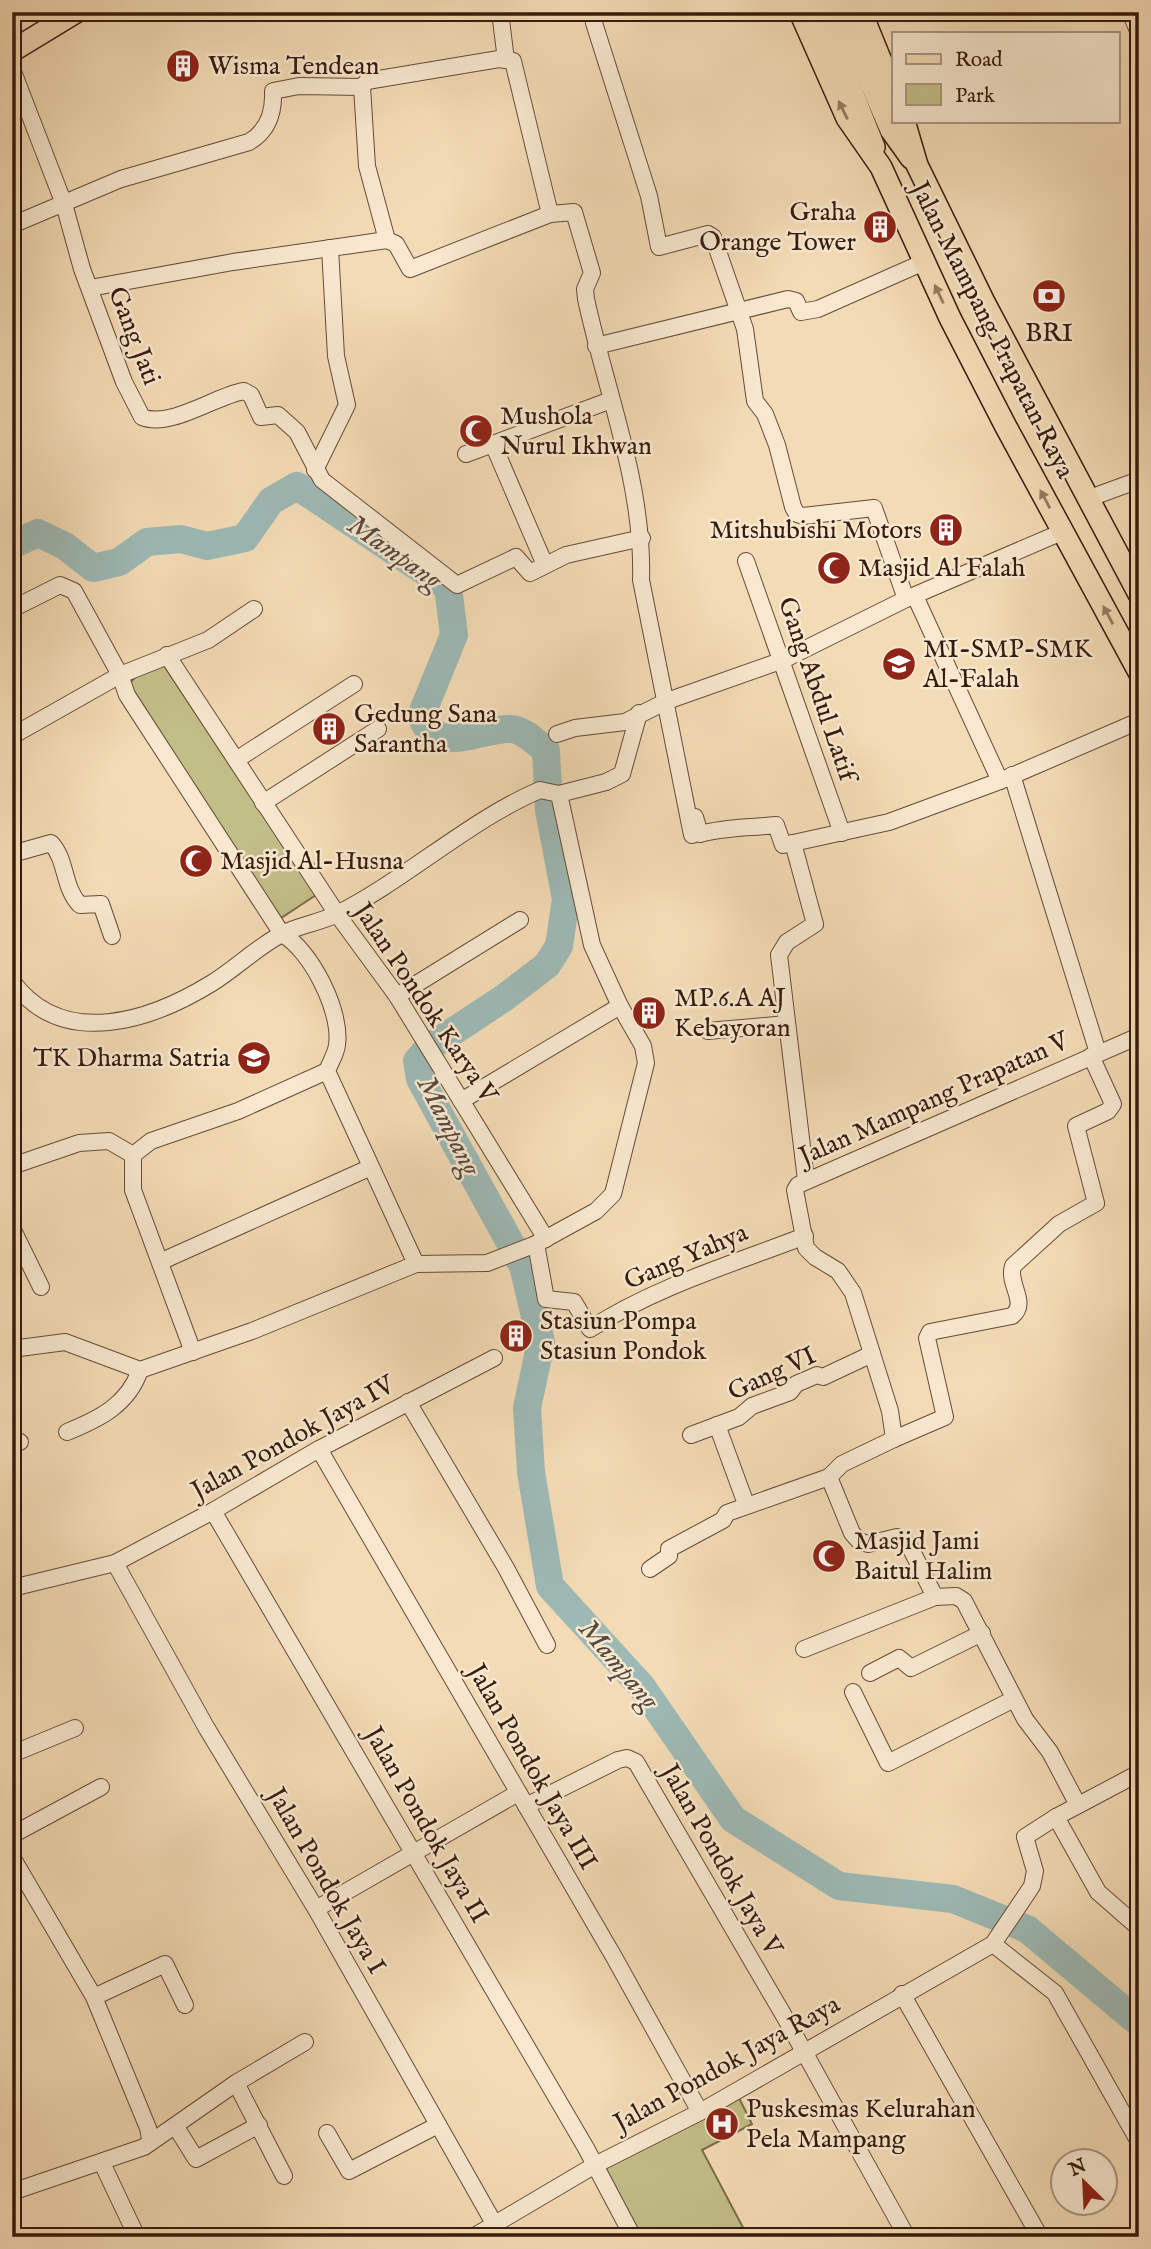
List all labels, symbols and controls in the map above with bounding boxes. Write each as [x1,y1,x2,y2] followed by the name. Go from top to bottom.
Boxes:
[892,32,1120,122] legend
[164,47,202,85] building icon: Wisma Tendean
[955,47,1003,74] text: Road
[208,50,379,83] place label: Wisma Tendean
[955,83,996,110] text: Park
[837,100,849,120] one-way arrow
[901,173,1082,485] street label: Jalan Mampang Prapatan Raya
[699,196,857,259] place label: Graha Orange Tower
[861,208,899,246] building icon: Graha Orange Tower
[1030,277,1068,315] bank icon: BRI
[100,282,168,390] street label: Gang Jati
[933,284,945,304] one-way arrow
[1025,317,1073,350] place label: BRI
[500,400,652,463] place label: Mushola Nurul Ikhwan
[457,412,495,450] mosque icon: Mushola Nurul Ikhwan
[1039,489,1051,508] one-way arrow
[340,508,449,599] water label: Mampang
[927,511,965,549] building icon: Mitshubishi Motors
[709,514,922,547] place label: Mitshubishi Motors
[815,549,853,587] mosque icon: Masjid Al Falah
[858,552,1025,585] place label: Masjid Al Falah
[770,593,865,790] street label: Gang Abdul Latif
[1102,605,1114,625] one-way arrow
[922,633,1093,696] place label: MI-SMP-SMK Al-Falah
[880,645,918,683] school or university icon: MI-SMP-SMK Al-Falah
[354,698,498,761] place label: Gedung Sana Sarantha
[310,710,348,748] building icon: Gedung Sana Sarantha
[177,842,215,880] mosque icon: Masjid Al-Husna
[220,845,405,878] place label: Masjid Al-Husna
[344,894,505,1110] street label: Jalan Pondok Karya V
[674,982,791,1045] place label: MP.6.A AJ Kebayoran
[630,994,668,1032] building icon: MP.6.A AJ Kebayoran
[791,1024,1075,1175] street label: Jalan Mampang Prapatan V
[235,1039,273,1077] school or university icon: TK Dharma Satria
[33,1042,231,1075] place label: TK Dharma Satria
[408,1070,489,1183] water label: Mampang
[619,1216,753,1298] street label: Gang Yahya
[540,1305,708,1368] place label: Stasiun Pompa Stasiun Pondok
[497,1317,535,1355] building icon: Stasiun Pompa Stasiun Pondok
[723,1339,821,1409] street label: Gang VI
[183,1368,401,1509] street label: Jalan Pondok Jaya IV
[854,1525,992,1588] place label: Masjid Jami Baitul Halim
[810,1537,848,1575] mosque icon: Masjid Jami Baitul Halim
[570,1613,667,1718] water label: Mampang
[458,1655,604,1876] street label: Jalan Pondok Jaya III
[355,1718,496,1929] street label: Jalan Pondok Jaya II
[651,1756,790,1963] street label: Jalan Pondok Jaya V
[258,1779,393,1980] street label: Jalan Pondok Jaya I
[606,1988,847,2141] street label: Jalan Pondok Jaya Raya
[746,2093,976,2156] place label: Puskesmas Kelurahan Pela Mampang
[703,2105,741,2143] hospital icon: Puskesmas Kelurahan Pela Mampang
[1050,2148,1120,2218] north arrow
[1065,2154,1091,2183] text: N

